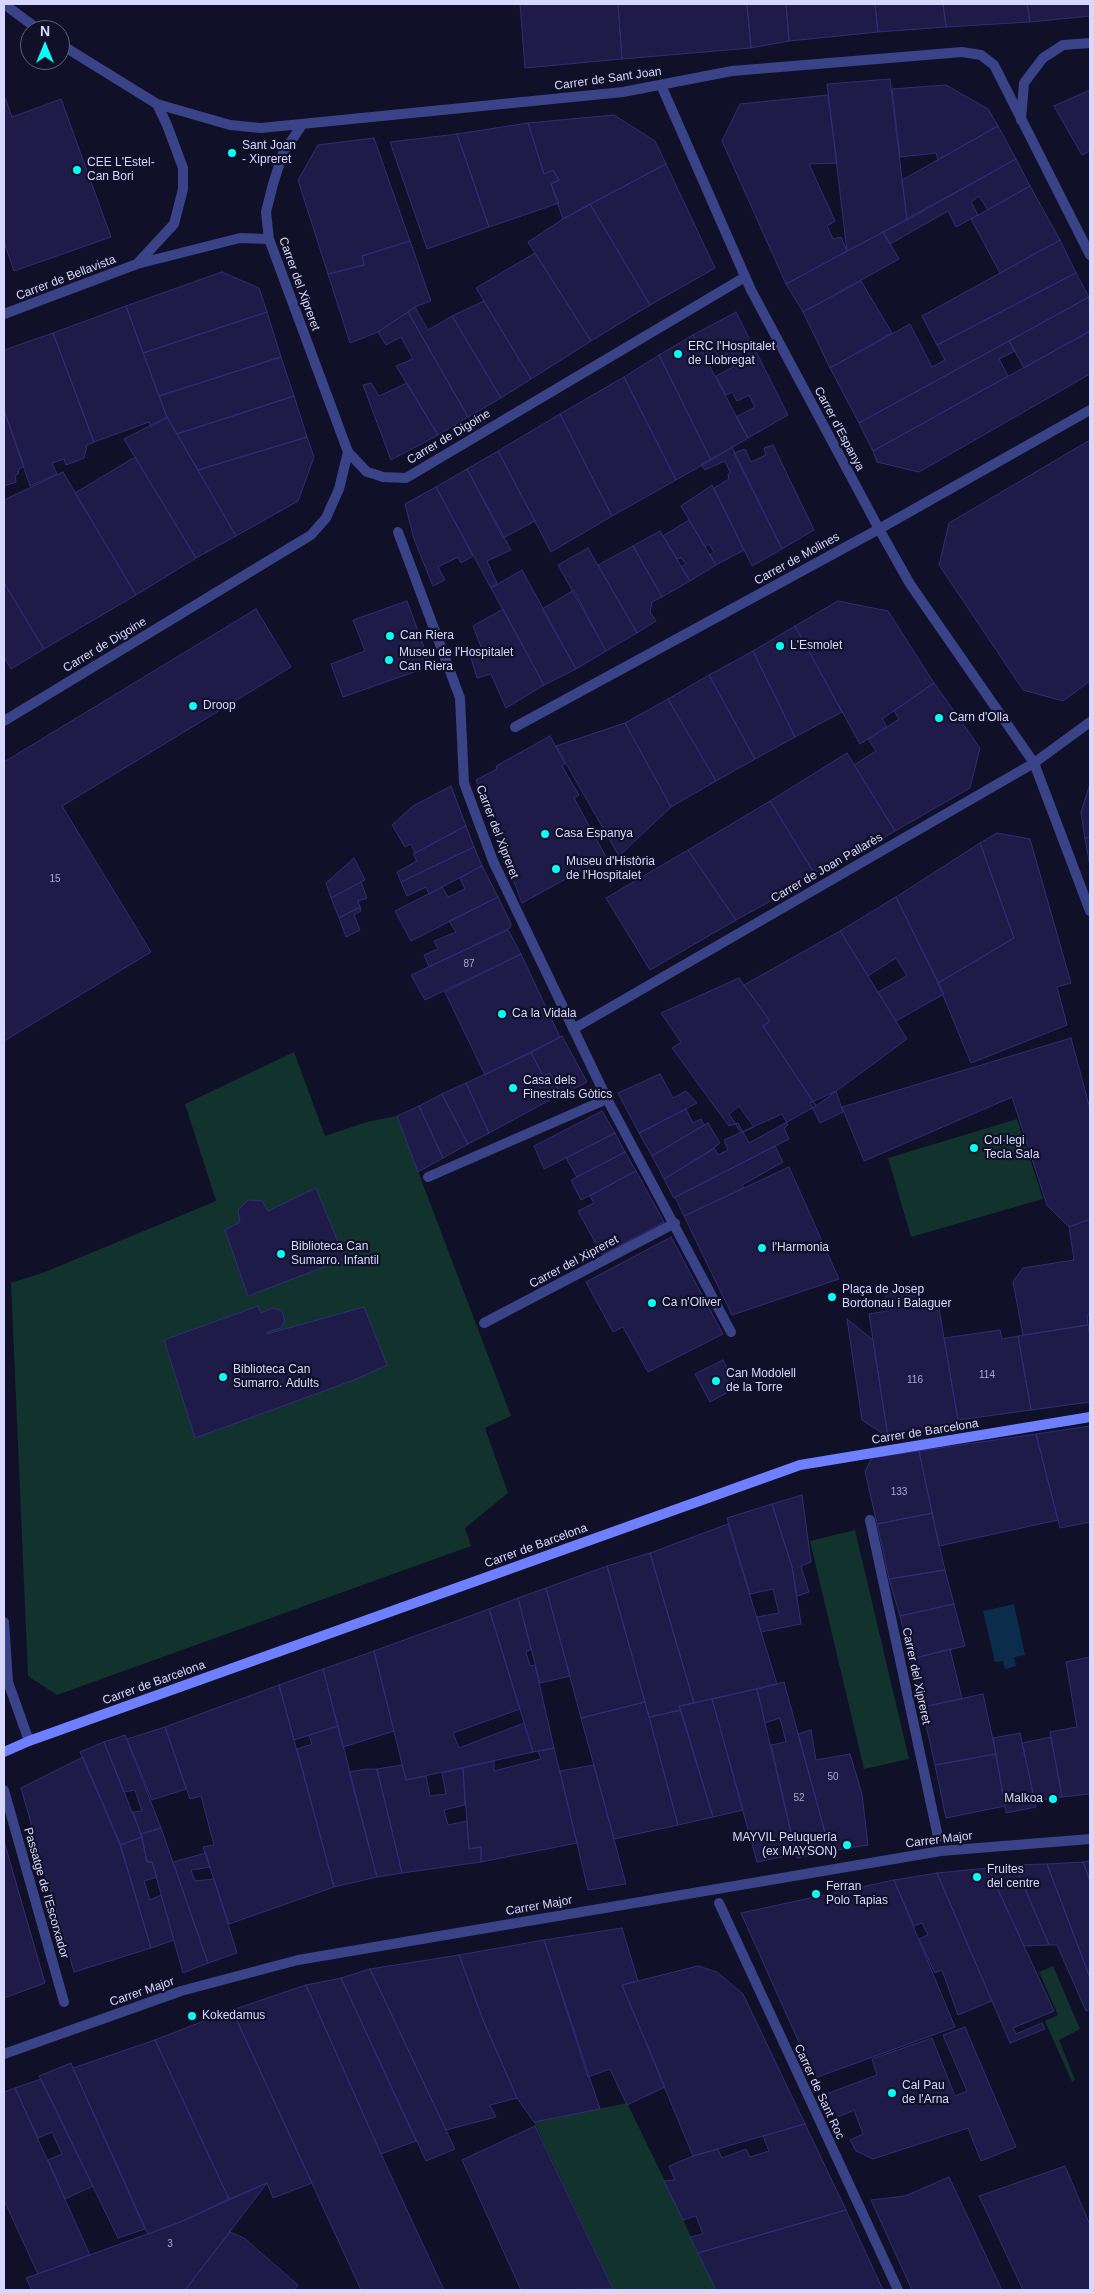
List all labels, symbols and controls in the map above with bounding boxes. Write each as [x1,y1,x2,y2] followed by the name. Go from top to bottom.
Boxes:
[20,20,70,70] north arrow
[40,23,50,39] text: N
[553,64,663,94] street label: Carrer de Sant Joan
[242,139,296,167] place label: Sant Joan - Xipreret
[226,147,238,159] marker: Sant Joan - Xipreret
[87,156,155,184] place label: CEE L'Estel- Can Bori
[71,164,83,176] marker: CEE L'Estel- Can Bori
[275,235,323,333] street label: Carrer del Xipreret
[14,252,118,304] street label: Carrer de Bellavista
[688,340,775,368] place label: ERC l'Hospitalet de Llobregat
[672,348,684,360] marker: ERC l'Hospitalet de Llobregat
[811,385,867,473] street label: Carrer d'Espanya
[405,406,493,468] street label: Carrer de Digoine
[752,530,842,588] street label: Carrer de Molines
[61,614,149,676] street label: Carrer de Digoine
[400,629,454,643] place label: Can Riera
[384,630,396,642] marker: Can Riera
[790,639,842,653] place label: L'Esmolet
[774,640,786,652] marker: L'Esmolet
[399,646,513,674] place label: Museu de l'Hospitalet Can Riera
[383,654,395,666] marker: Museu de l'Hospitalet Can Riera
[203,699,236,713] place label: Droop
[187,700,199,712] marker: Droop
[949,711,1009,725] place label: Carn d'Olla
[933,712,945,724] marker: Carn d'Olla
[473,783,521,881] street label: Carrer del Xipreret
[555,827,633,841] place label: Casa Espanya
[539,828,551,840] marker: Casa Espanya
[769,830,885,906] street label: Carrer de Joan Pallarès
[566,855,655,883] place label: Museu d'Història de l'Hospitalet
[550,863,562,875] marker: Museu d'Història de l'Hospitalet
[49,873,61,885] house number: 15
[463,958,475,970] house number: 87
[512,1007,576,1021] place label: Ca la Vidala
[496,1008,508,1020] marker: Ca la Vidala
[523,1074,612,1102] place label: Casa dels Finestrals Gòtics
[507,1082,519,1094] marker: Casa dels Finestrals Gòtics
[984,1134,1039,1162] place label: Col·legi Tecla Sala
[968,1142,980,1154] marker: Col·legi Tecla Sala
[527,1232,621,1292] street label: Carrer del Xipreret
[291,1240,379,1268] place label: Biblioteca Can Sumarro. Infantil
[772,1241,829,1255] place label: l'Harmonia
[756,1242,768,1254] marker: l'Harmonia
[275,1248,287,1260] marker: Biblioteca Can Sumarro. Infantil
[842,1283,951,1311] place label: Plaça de Josep Bordonau i Balaguer
[826,1291,838,1303] marker: Plaça de Josep Bordonau i Balaguer
[662,1296,721,1310] place label: Ca n'Oliver
[646,1297,658,1309] marker: Ca n'Oliver
[233,1363,319,1391] place label: Biblioteca Can Sumarro. Adults
[726,1367,796,1395] place label: Can Modolell de la Torre
[979,1369,995,1381] house number: 114
[217,1371,229,1383] marker: Biblioteca Can Sumarro. Adults
[907,1374,923,1386] house number: 116
[710,1375,722,1387] marker: Can Modolell de la Torre
[871,1416,979,1448] street label: Carrer de Barcelona
[891,1486,907,1498] house number: 133
[483,1521,589,1571] street label: Carrer de Barcelona
[899,1626,933,1726] street label: Carrer del Xipreret
[101,1658,207,1708] street label: Carrer de Barcelona
[827,1771,839,1783] house number: 50
[793,1792,805,1804] house number: 52
[1004,1792,1043,1806] place label: Malkoa
[1047,1793,1059,1805] marker: Malkoa
[20,1826,72,1960] street label: Passatge de l'Escorxador
[905,1829,973,1851] street label: Carrer Major
[732,1831,837,1859] place label: MAYVIL Peluquería (ex MAYSON)
[841,1839,853,1851] marker: MAYVIL Peluquería (ex MAYSON)
[987,1863,1040,1891] place label: Fruites del centre
[971,1871,983,1883] marker: Fruites del centre
[826,1880,888,1908] place label: Ferran Polo Tapias
[810,1888,822,1900] marker: Ferran Polo Tapias
[505,1893,573,1919] street label: Carrer Major
[108,1974,176,2010] street label: Carrer Major
[202,2009,265,2023] place label: Kokedamus
[186,2010,198,2022] marker: Kokedamus
[791,2042,847,2142] street label: Carrer de Sant Roc
[902,2079,949,2107] place label: Cal Pau de l'Arna
[886,2087,898,2099] marker: Cal Pau de l'Arna
[167,2238,173,2250] house number: 3

